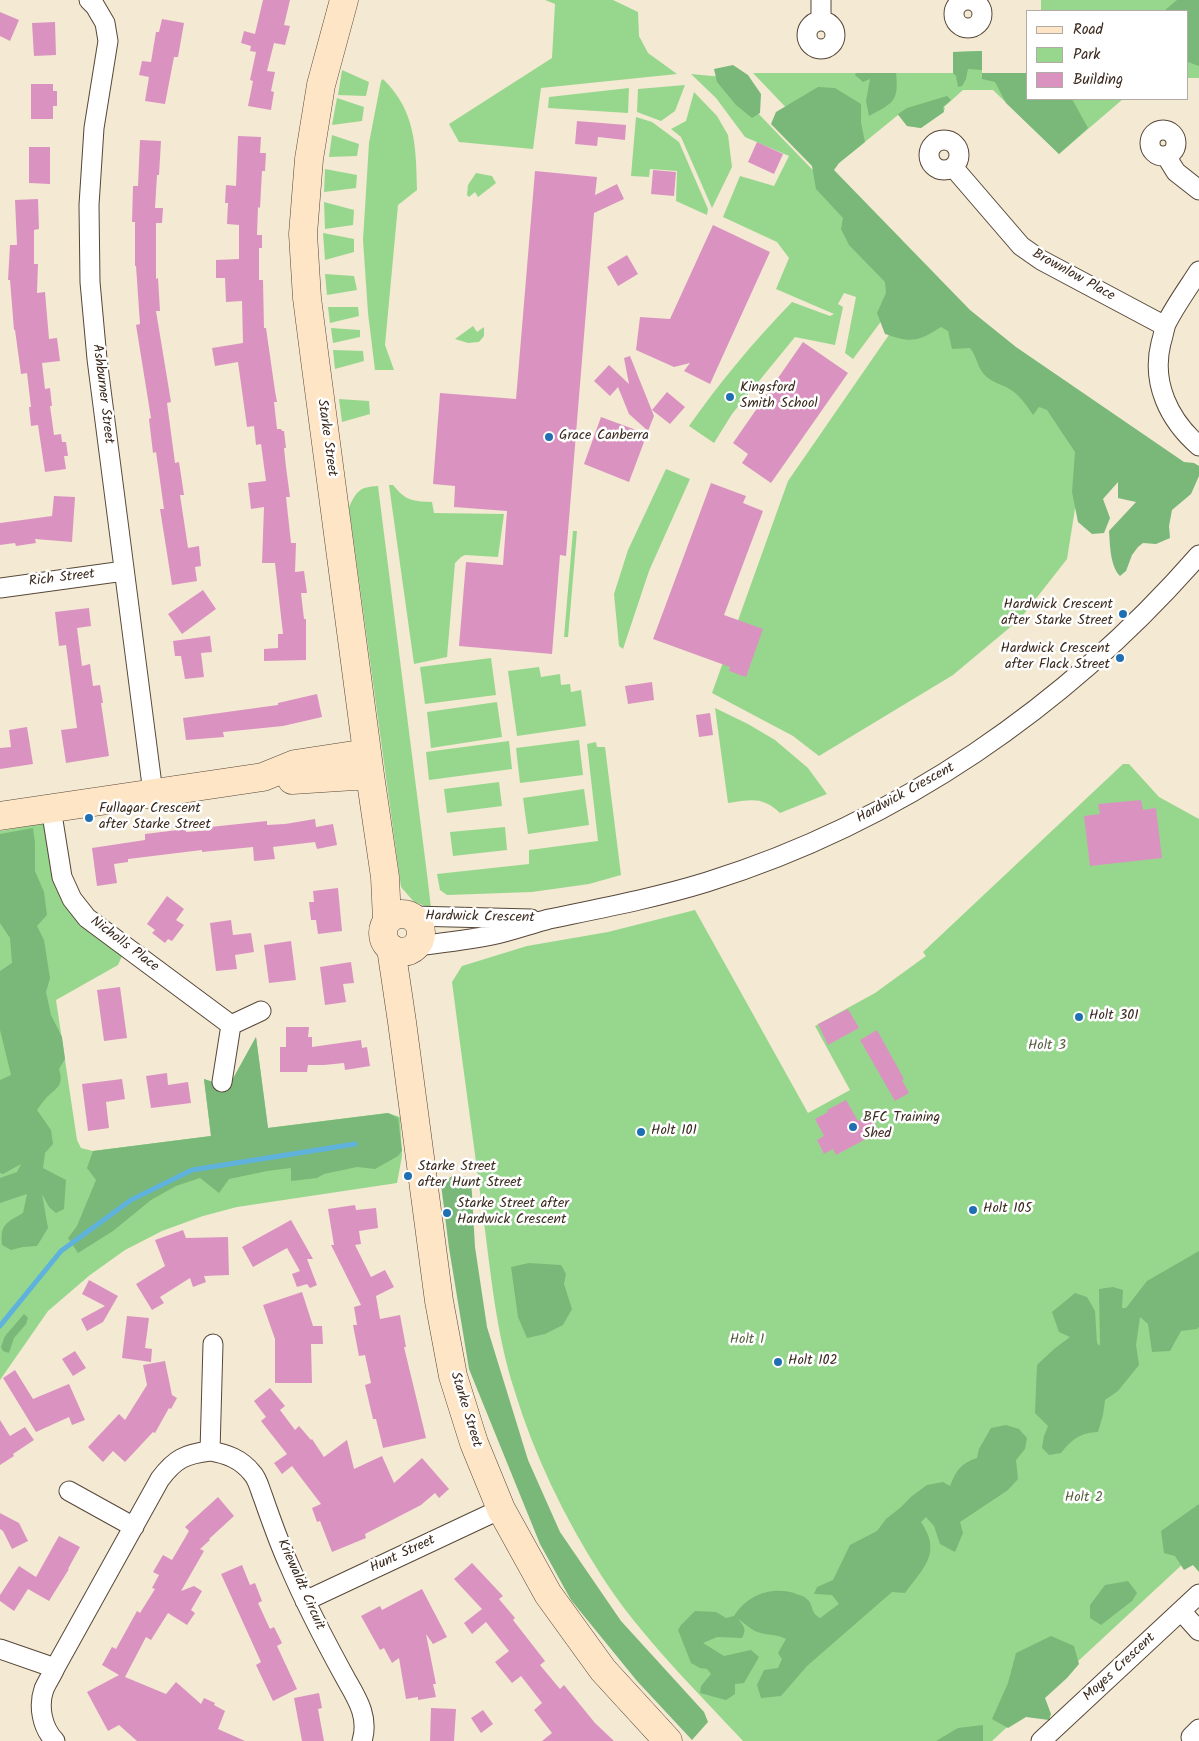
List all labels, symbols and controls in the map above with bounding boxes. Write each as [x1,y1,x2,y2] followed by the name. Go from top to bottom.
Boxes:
[1026,10,1189,100] legend
[1073,18,1103,42] text: Road
[1073,43,1100,67] text: Park
[1073,68,1123,92] text: Building
[1029,246,1117,306] street label: Brownlow Place
[88,343,116,445] street label: Ashburner Street
[740,381,818,414] place label: Kingsford Smith School
[724,391,736,403] marker: Kingsford Smith School
[312,398,340,478] street label: Starke Street
[559,429,649,445] place label: Grace Canberra
[543,431,555,443] marker: Grace Canberra
[28,567,96,591] street label: Rich Street
[1001,598,1113,630] place label: Hardwick Crescent after Starke Street
[1117,608,1129,620] marker: Hardwick Crescent after Starke Street
[1001,642,1110,674] place label: Hardwick Crescent after Flack Street
[1114,652,1126,664] marker: Hardwick Crescent after Flack Street
[854,760,958,828] street label: Hardwick Crescent
[99,802,211,834] place label: Fullagar Crescent after Starke Street
[83,812,95,824] marker: Fullagar Crescent after Starke Street
[425,909,535,927] street label: Hardwick Crescent
[86,914,162,976] street label: Nicholls Place
[1089,1009,1139,1025] place label: Holt 301
[1073,1011,1085,1023] marker: Holt 301
[1028,1039,1066,1055] park label: Holt 3
[863,1111,940,1144] place label: BFC Training Shed
[847,1121,859,1133] marker: BFC Training Shed
[651,1124,697,1140] place label: Holt 101
[635,1126,647,1138] marker: Holt 101
[418,1160,522,1192] place label: Starke Street after Hunt Street
[402,1170,414,1182] marker: Starke Street after Hunt Street
[457,1197,569,1230] place label: Starke Street after Hardwick Crescent
[983,1202,1032,1218] place label: Holt 105
[967,1204,979,1216] marker: Holt 105
[441,1207,453,1219] marker: Starke Street after Hardwick Crescent
[730,1333,764,1349] park label: Holt 1
[788,1354,838,1370] place label: Holt 102
[772,1356,784,1368] marker: Holt 102
[446,1370,484,1450] street label: Starke Street
[1065,1491,1103,1507] park label: Holt 2
[368,1533,438,1577] street label: Hunt Street
[272,1537,328,1633] street label: Kriewaldt Circuit
[1080,1630,1160,1706] street label: Moyes Crescent

